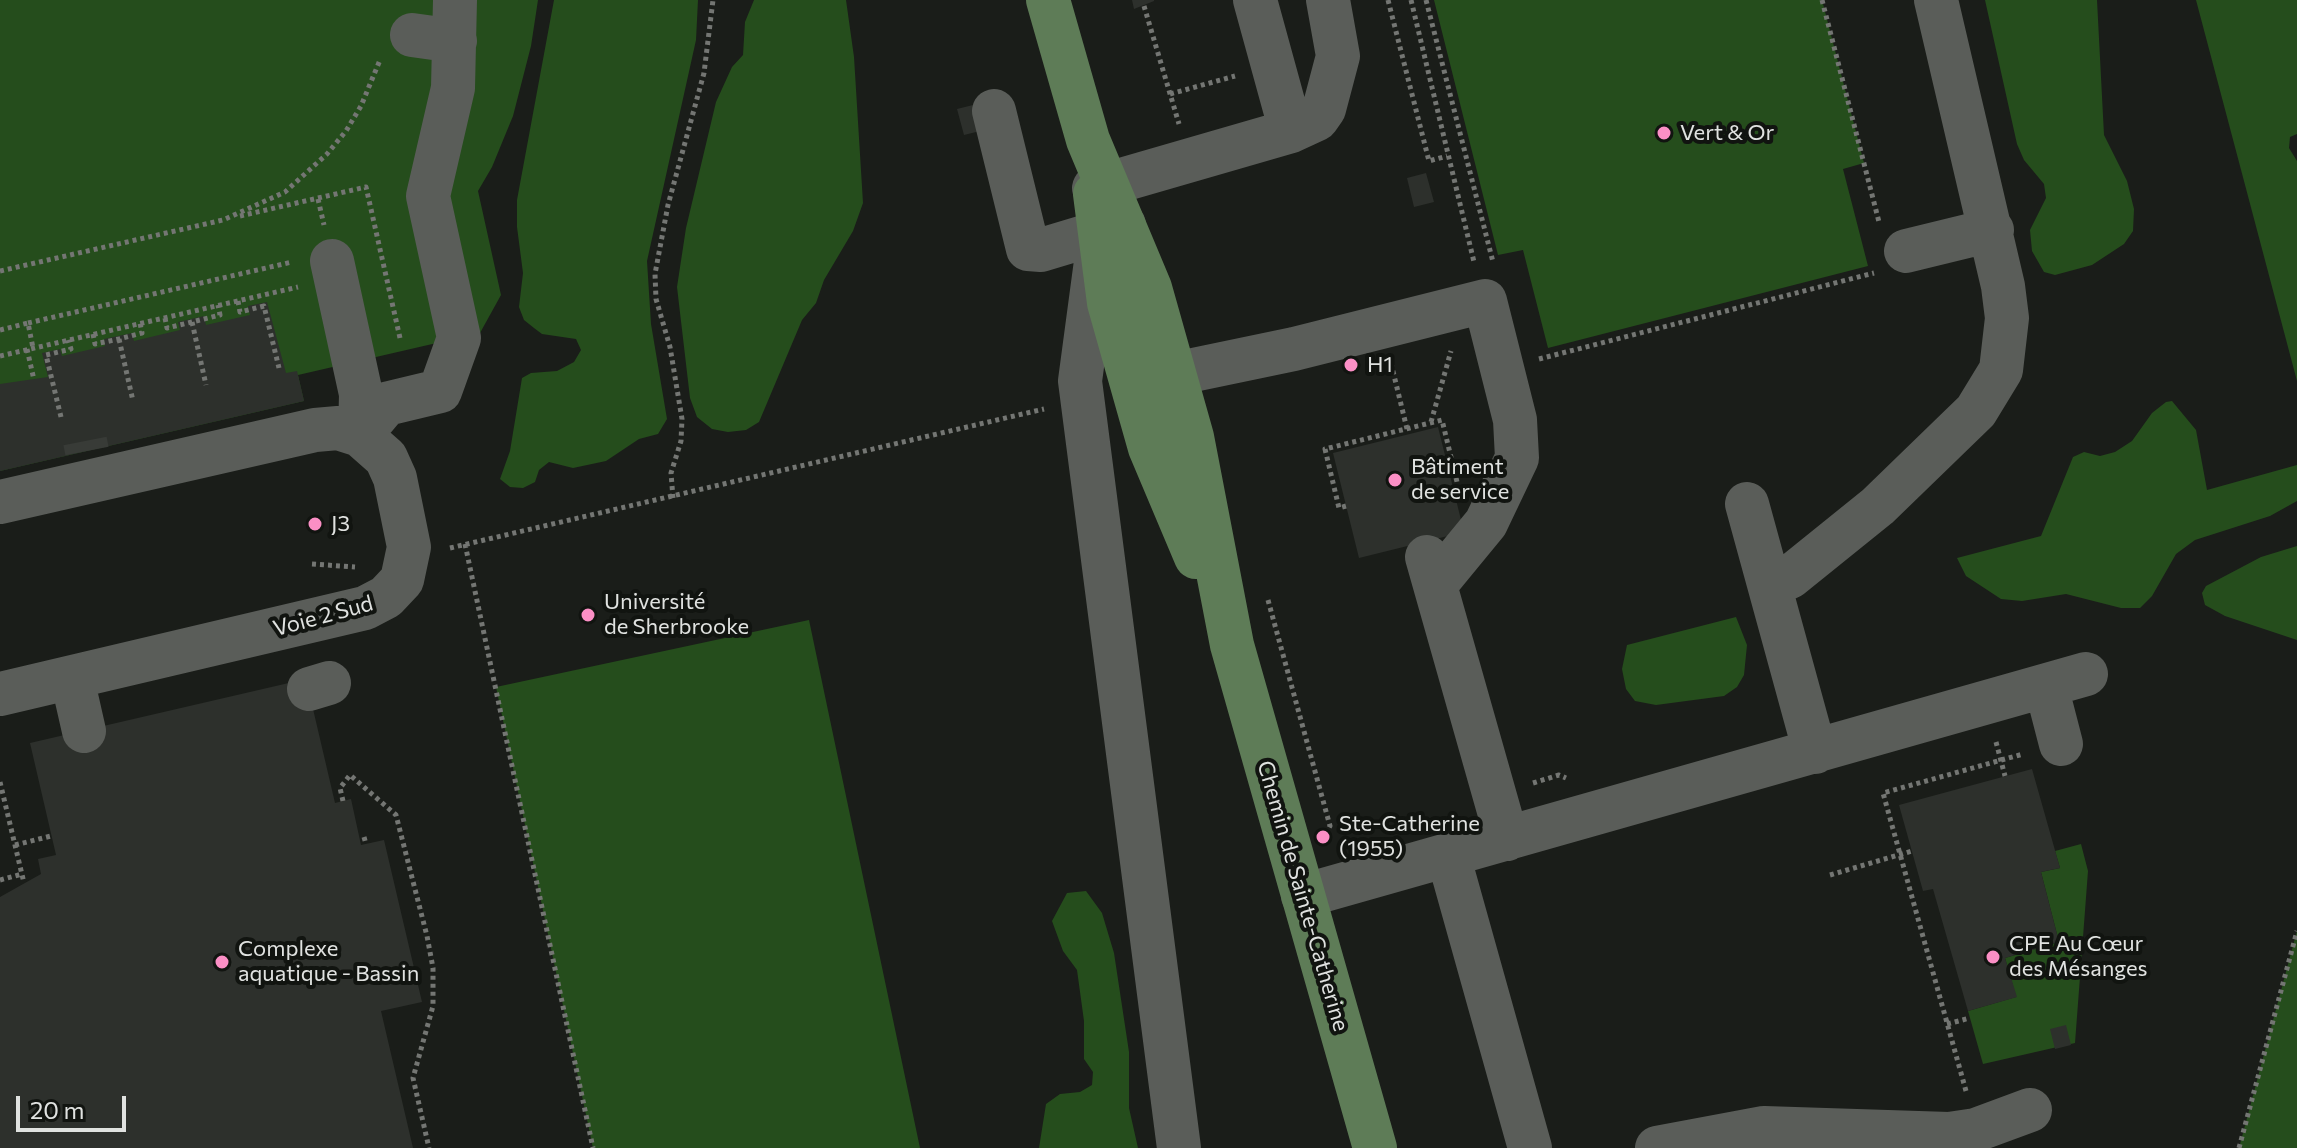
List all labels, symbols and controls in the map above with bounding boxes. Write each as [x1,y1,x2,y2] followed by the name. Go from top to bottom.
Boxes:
[1680,120,1774,146] place label: Vert & Or
[1655,124,1673,142] marker: Vert & Or
[1367,352,1393,378] place label: H1
[1342,356,1360,374] marker: H1
[1411,454,1509,506] place label: Bâtiment de service
[1386,471,1404,489] marker: Bâtiment de service
[331,511,350,537] place label: J3
[306,515,324,533] marker: J3
[604,589,749,640] place label: Université de Sherbrooke
[270,590,376,642] street label: Voie 2 Sud
[579,606,597,624] marker: Université de Sherbrooke
[1252,758,1354,1034] street label: Chemin de Sainte-Catherine
[1339,811,1480,862] place label: Ste-Catherine (1955)
[1314,828,1332,846] marker: Ste-Catherine (1955)
[2009,931,2148,982] place label: CPE Au Cœur des Mésanges
[238,936,419,988] place label: Complexe aquatique - Bassin
[1984,948,2002,966] marker: CPE Au Cœur des Mésanges
[213,953,231,971] marker: Complexe aquatique - Bassin
[20,1080,130,1130] scale bar
[30,1095,84,1124] text: 20 m

